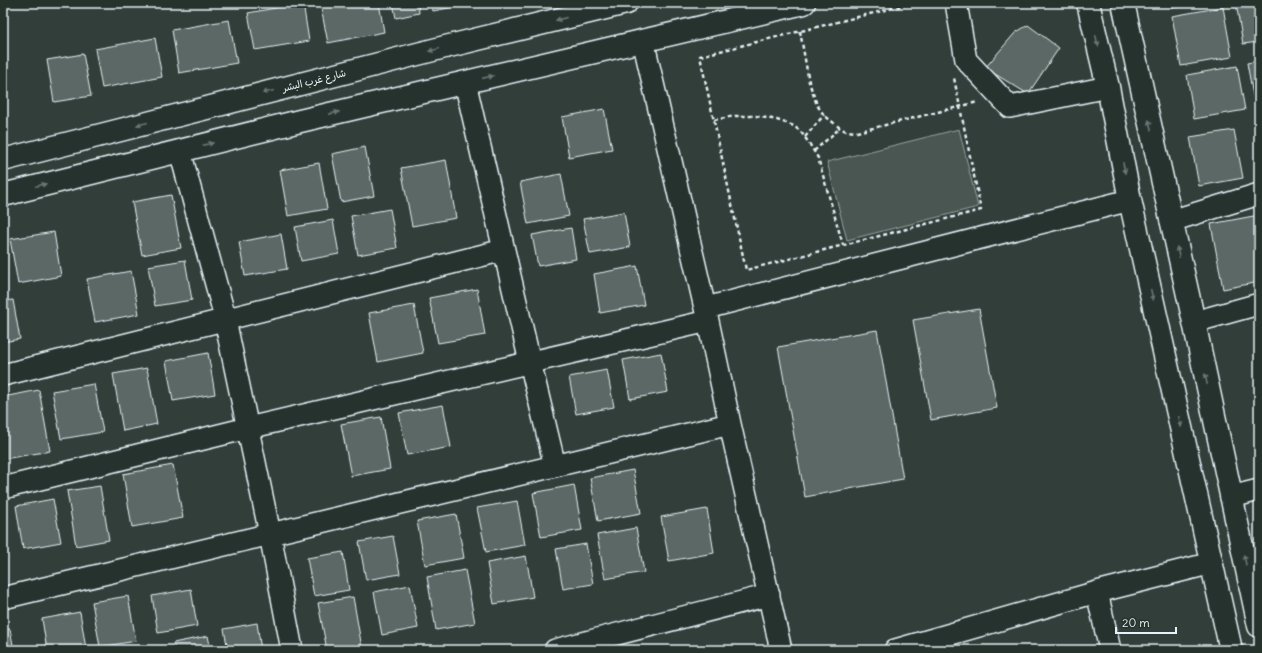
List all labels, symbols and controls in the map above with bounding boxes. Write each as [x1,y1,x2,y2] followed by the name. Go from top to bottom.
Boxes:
[554,16,567,22] one-way arrow
[1094,35,1100,47] one-way arrow
[428,47,440,53] one-way arrow
[280,66,348,96] street label: شارع غرب البشر
[482,73,494,79] one-way arrow
[261,89,273,95] one-way arrow
[328,109,340,115] one-way arrow
[1147,118,1153,131] one-way arrow
[135,122,148,128] one-way arrow
[202,140,214,146] one-way arrow
[1121,162,1127,174] one-way arrow
[35,182,47,188] one-way arrow
[1175,245,1181,258] one-way arrow
[1149,289,1155,301] one-way arrow
[1202,372,1208,385] one-way arrow
[1178,416,1184,428] one-way arrow
[1241,554,1247,567] one-way arrow
[1116,609,1176,635] scale bar
[1122,615,1150,630] text: 20 m

